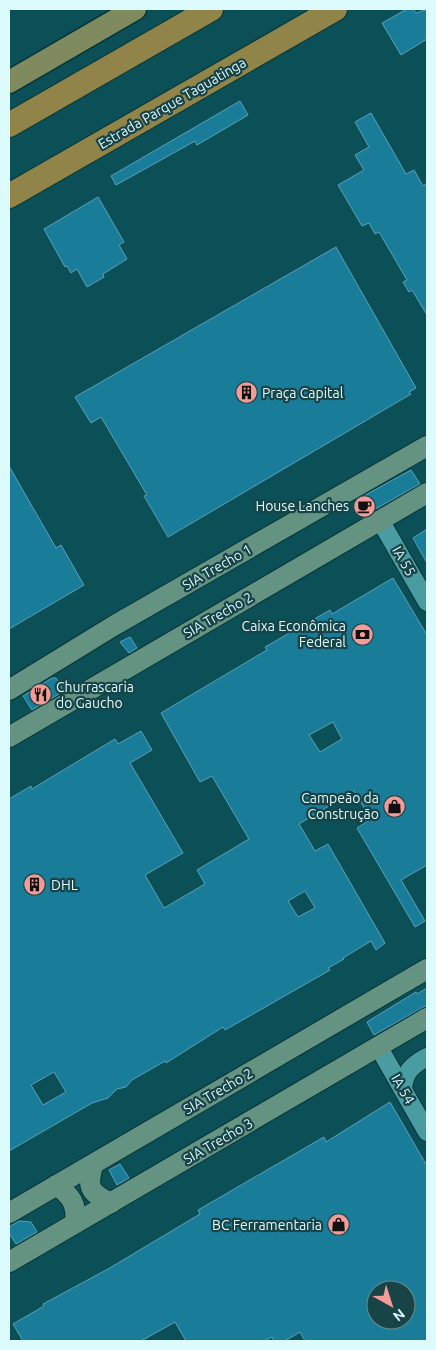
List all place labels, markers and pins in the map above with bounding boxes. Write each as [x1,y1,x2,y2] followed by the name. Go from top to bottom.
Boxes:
[234,381,258,405] building icon: Praça Capital
[262,385,344,401] place label: Praça Capital
[353,494,377,518] cafe icon: House Lanches
[255,498,349,514] place label: House Lanches
[242,618,346,650] place label: Caixa Econômica Federal
[350,622,374,646] bank icon: Caixa Econômica Federal
[56,679,134,711] place label: Churrascaria do Gaucho
[28,683,52,707] restaurant icon: Churrascaria do Gaucho
[301,790,379,822] place label: Campeão da Construção
[383,794,407,818] shop icon: Campeão da Construção
[23,873,47,897] building icon: DHL
[51,877,78,893] place label: DHL
[326,1213,350,1237] shop icon: BC Ferramentaria
[212,1217,322,1233] place label: BC Ferramentaria

